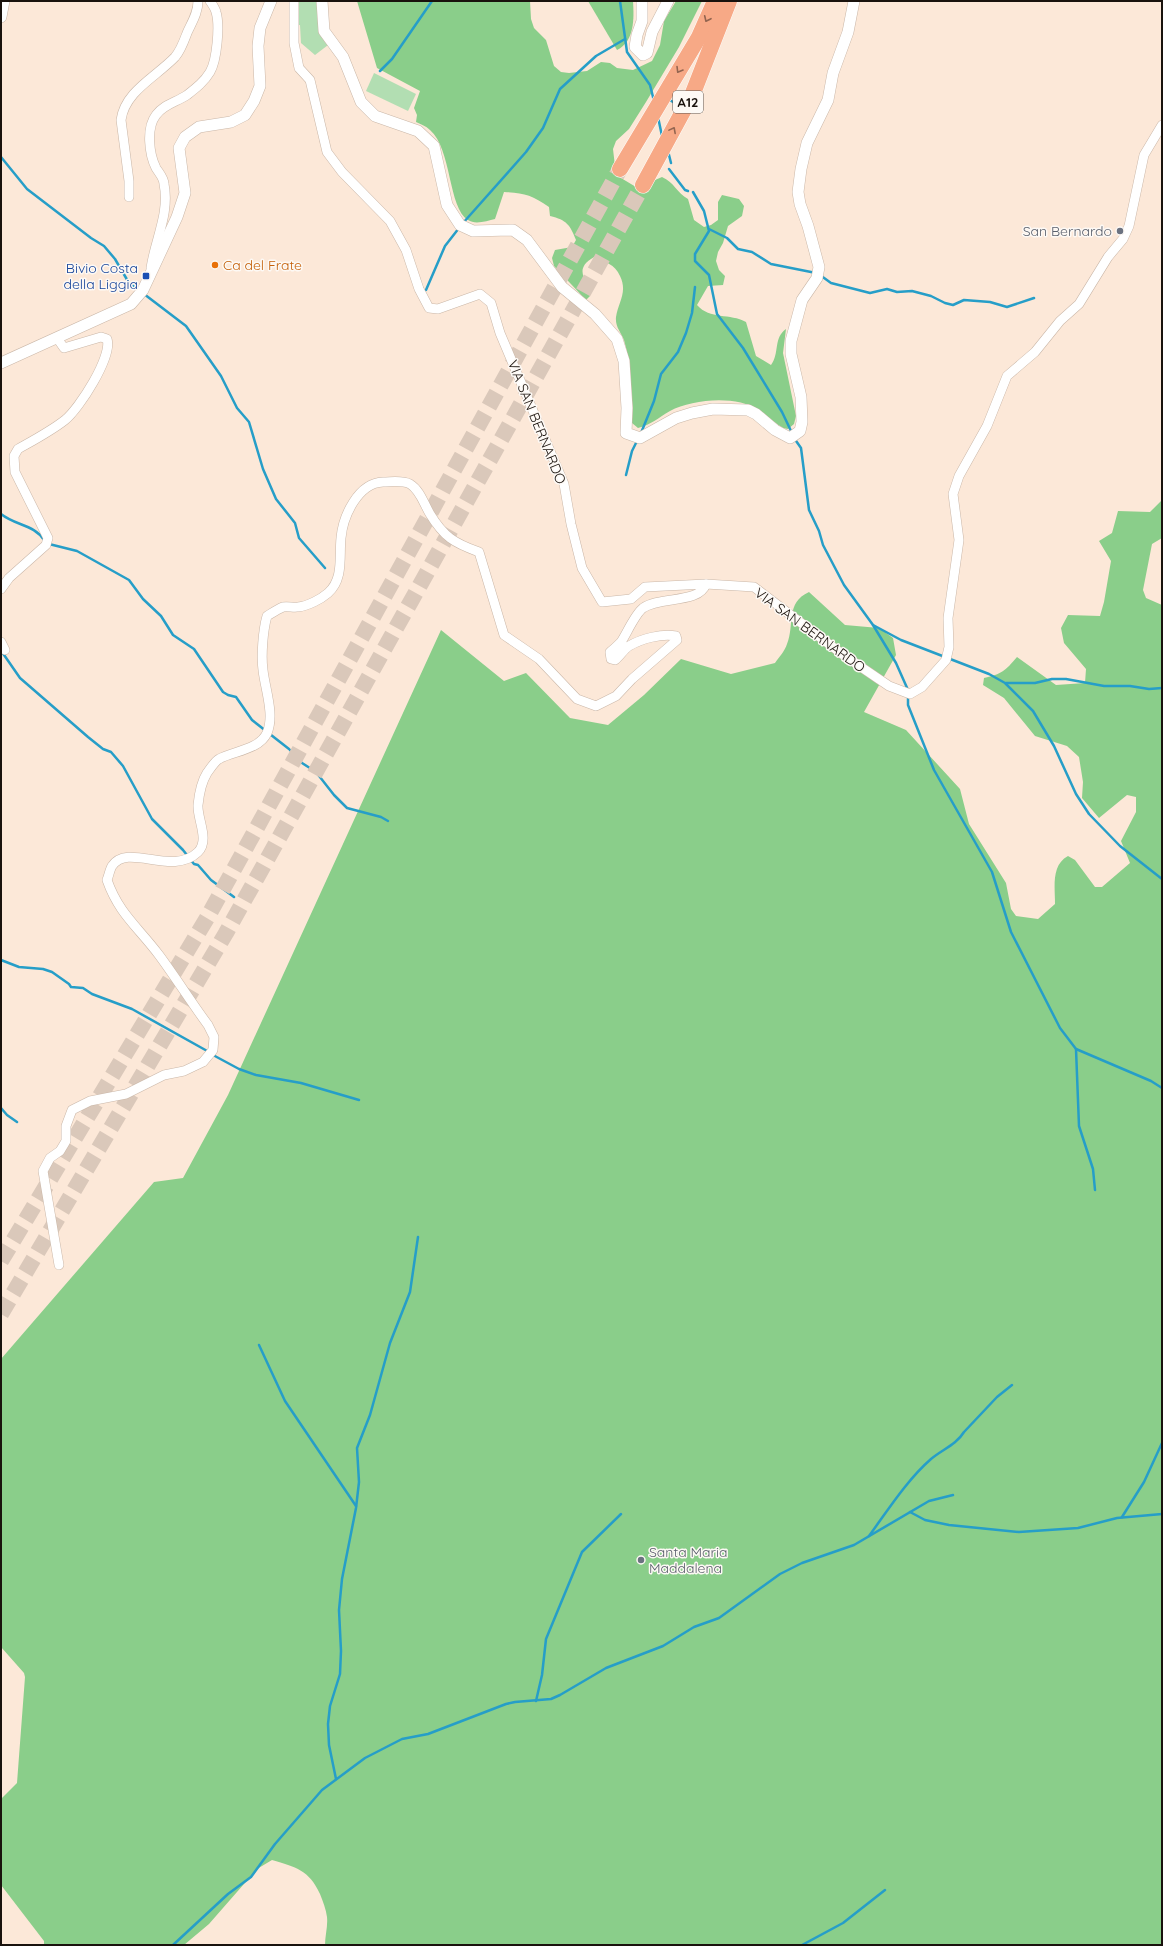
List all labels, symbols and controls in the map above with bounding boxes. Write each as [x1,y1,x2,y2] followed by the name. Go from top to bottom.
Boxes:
[704,15,712,22] one-way arrow
[676,66,684,73] one-way arrow
[673,91,703,113] road number: A12
[668,127,676,134] one-way arrow
[1023,222,1112,240] place label: San Bernardo
[1115,226,1125,236] marker: San Bernardo
[223,256,302,274] place label: Ca del Frate
[63,259,138,293] place label: Bivio Costa della Liggia
[210,260,220,270] marker: Ca del Frate
[141,271,151,281] marker: Bivio Costa della Liggia
[504,357,570,487] street label: VIA SAN BERNARDO
[751,584,869,676] street label: VIA SAN BERNARDO
[649,1543,727,1577] place label: Santa Maria Maddalena
[636,1555,646,1565] marker: Santa Maria Maddalena

